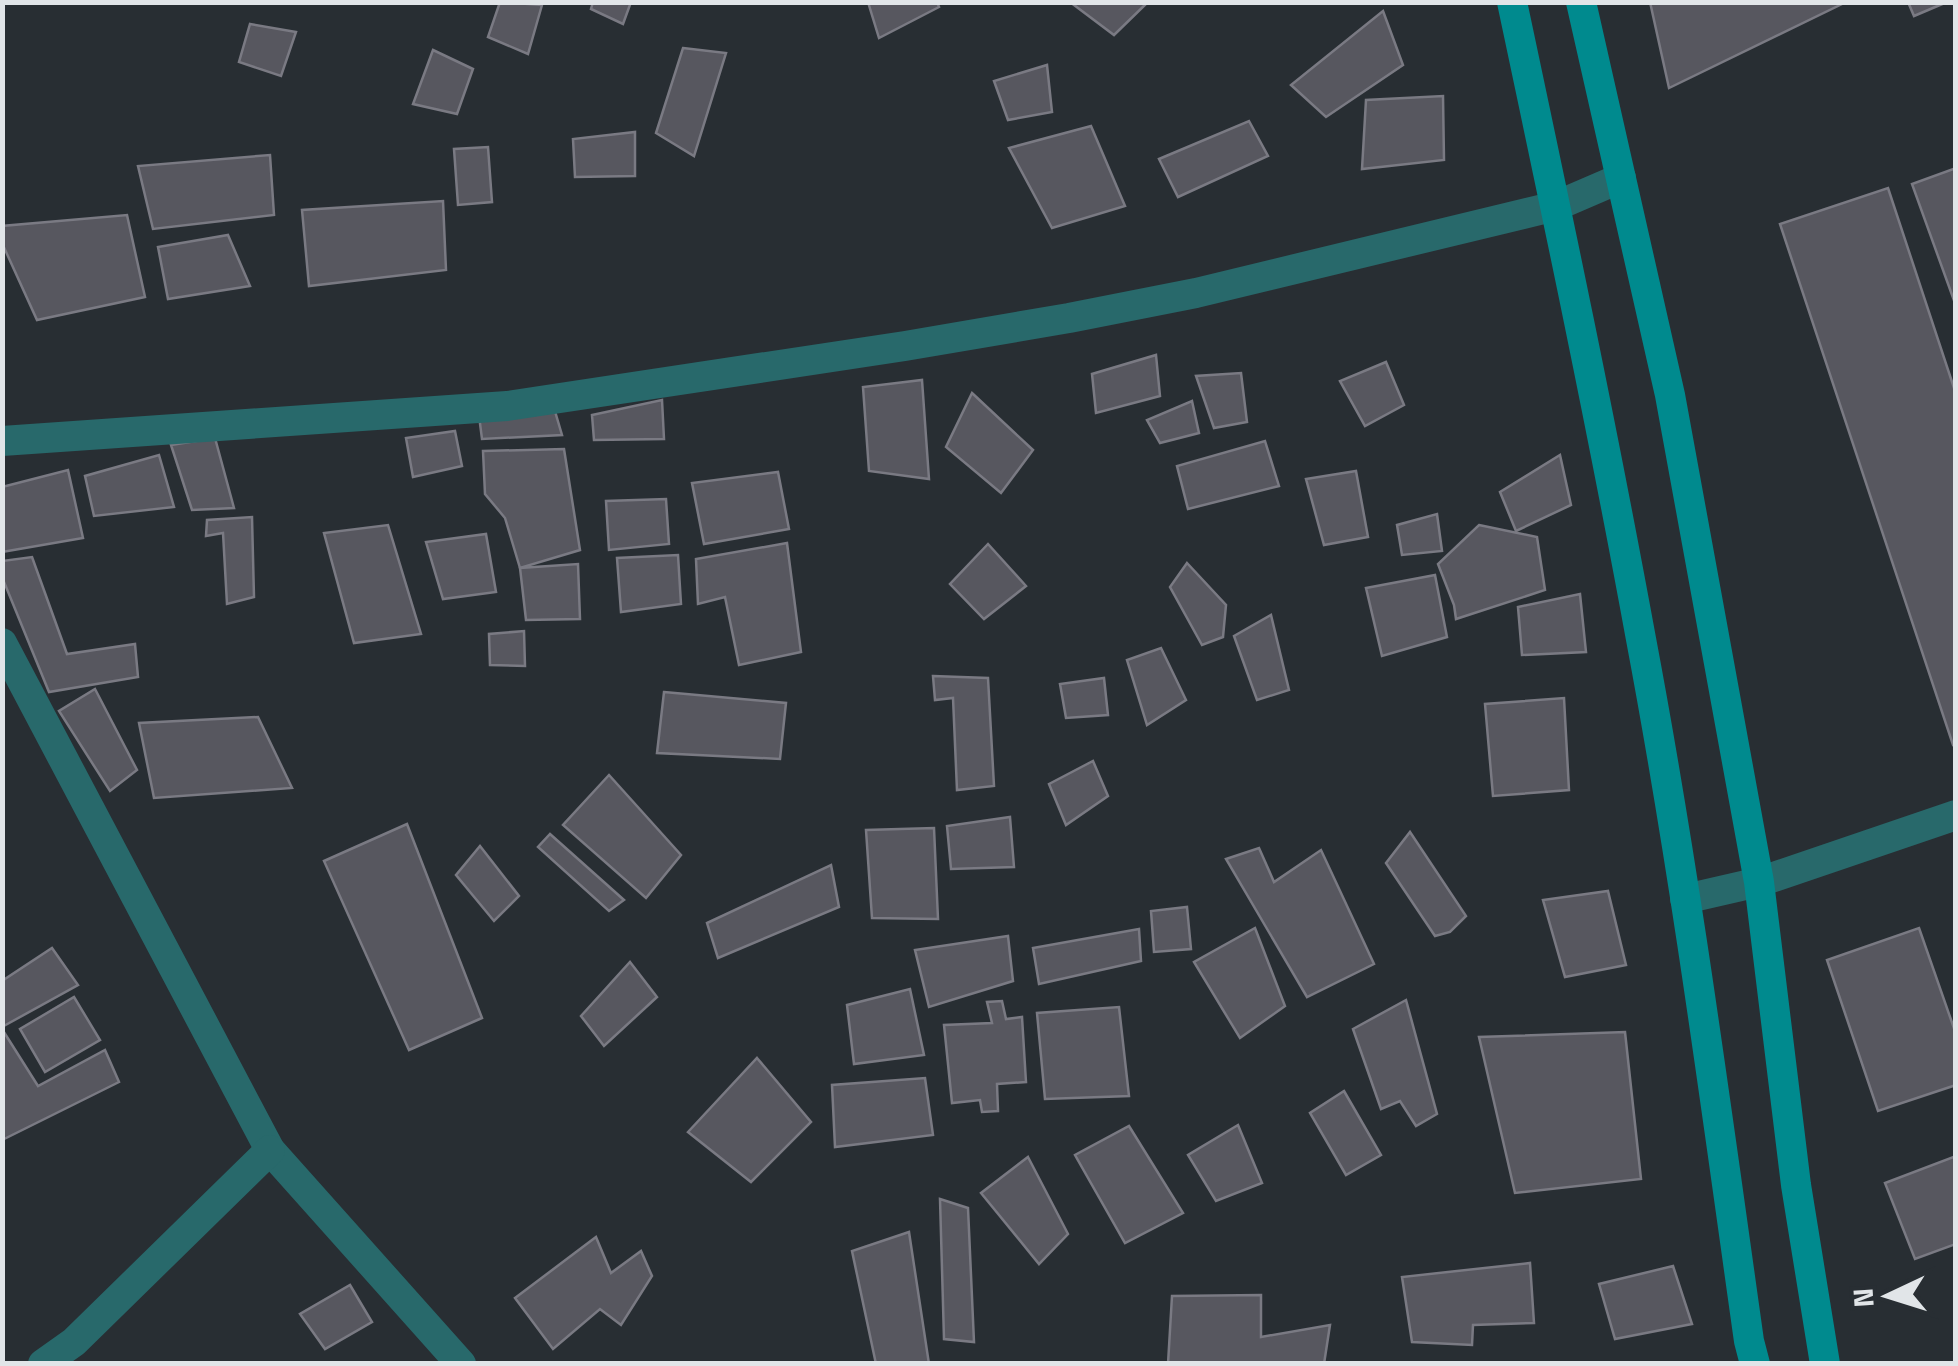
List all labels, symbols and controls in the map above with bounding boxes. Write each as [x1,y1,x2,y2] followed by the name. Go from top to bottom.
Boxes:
[1838,1246,1938,1346] north arrow
[1840,1287,1885,1309] text: N

